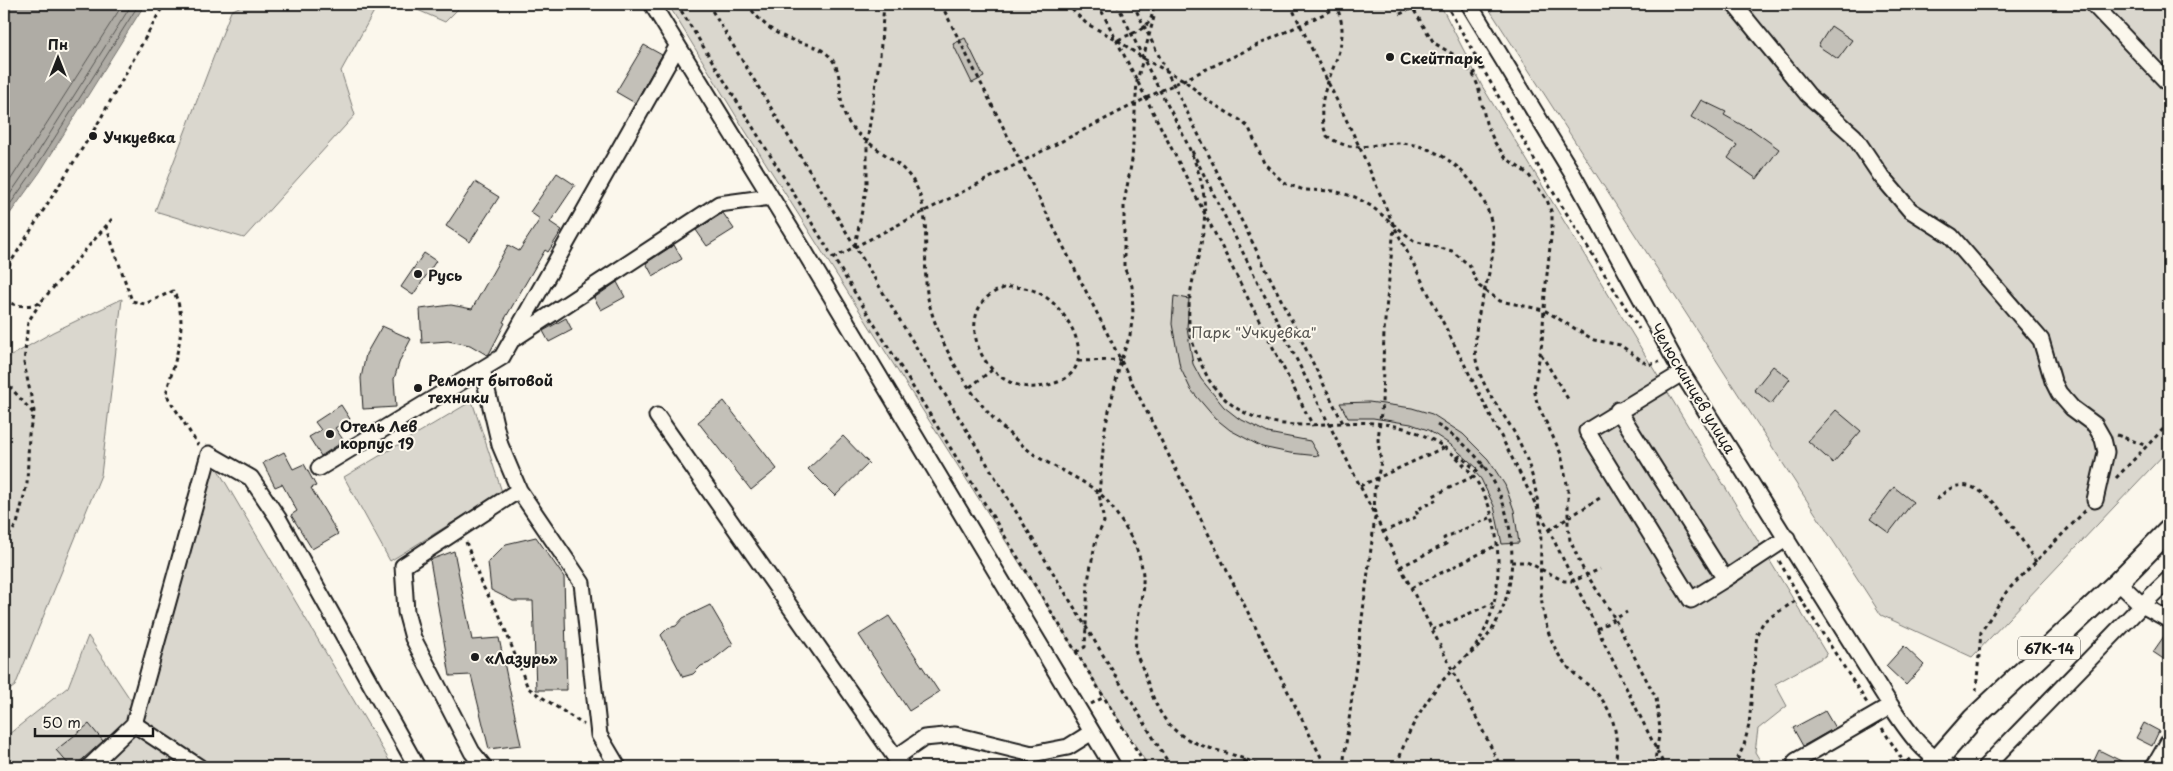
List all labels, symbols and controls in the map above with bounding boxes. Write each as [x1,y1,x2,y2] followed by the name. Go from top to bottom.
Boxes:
[32,32,82,82] north arrow
[48,34,68,55] text: Пн
[1400,46,1483,69] place label: Скейтпарк
[1384,51,1396,63] marker: Скейтпарк
[103,125,176,148] place label: Учкуевка
[87,130,99,142] marker: Учкуевка
[428,263,462,286] place label: Русь
[412,268,424,280] marker: Русь
[1646,318,1742,458] street label: Челюскинцев улица
[1191,320,1317,343] park label: Парк "Учкуевка"
[428,368,553,408] place label: Ремонт бытовой техники
[412,382,424,394] marker: Ремонт бытовой техники
[340,414,417,454] place label: Отель Лев корпус 19
[324,428,336,440] marker: Отель Лев корпус 19
[2018,636,2080,660] road number: 67К-14
[485,646,558,669] place label: «Лазурь»
[469,651,481,663] marker: «Лазурь»
[35,706,152,738] scale bar
[42,710,81,733] text: 50 m

